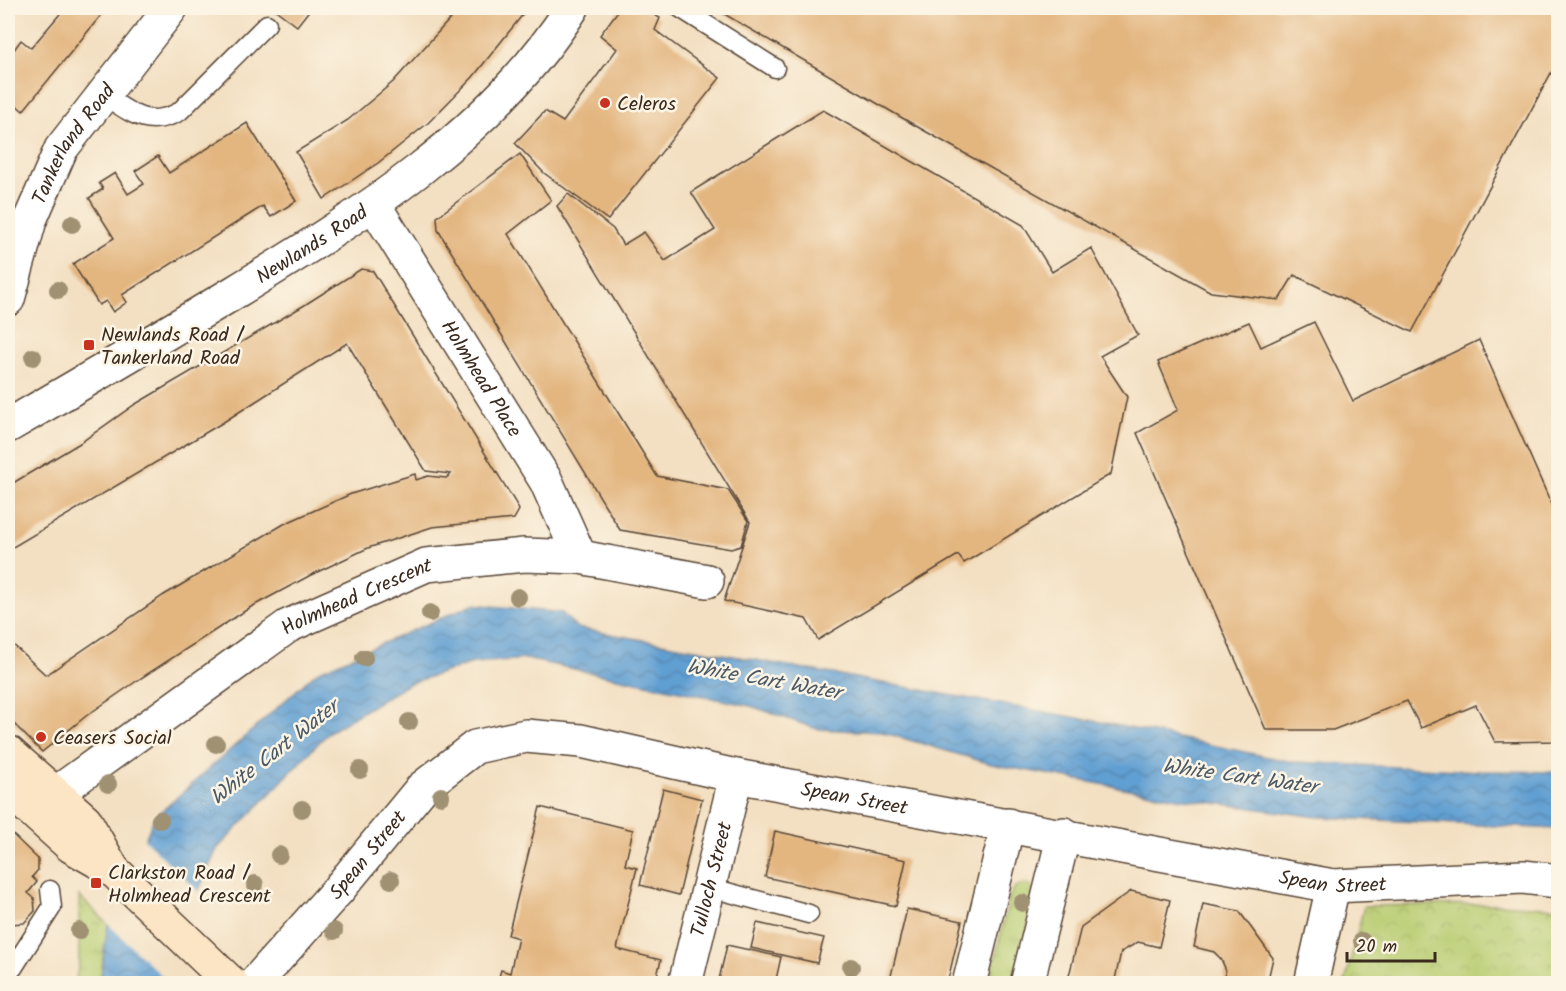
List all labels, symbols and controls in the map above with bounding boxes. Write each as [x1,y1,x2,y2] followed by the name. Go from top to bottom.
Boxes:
[25,77,125,210] street label: Tankerland Road
[617,89,677,121] place label: Celeros
[598,96,612,110] marker: Celeros
[250,197,376,294] street label: Newlands Road
[431,314,529,444] street label: Holmhead Place
[101,320,246,375] place label: Newlands Road / Tankerland Road
[82,338,96,352] marker: Newlands Road / Tankerland Road
[274,551,433,645] street label: Holmhead Crescent
[684,651,847,711] water label: White Cart Water
[204,690,349,814] water label: White Cart Water
[53,723,172,755] place label: Ceasers Social
[34,730,48,744] marker: Ceasers Social
[1161,750,1323,805] water label: White Cart Water
[798,774,910,825] street label: Spean Street
[322,804,416,908] street label: Spean Street
[683,818,742,941] street label: Tulloch Street
[108,858,271,913] place label: Clarkston Road / Holmhead Crescent
[1276,862,1387,904] street label: Spean Street
[89,876,103,890] marker: Clarkston Road / Holmhead Crescent
[1347,925,1436,963] scale bar
[1356,933,1397,962] text: 20 m

